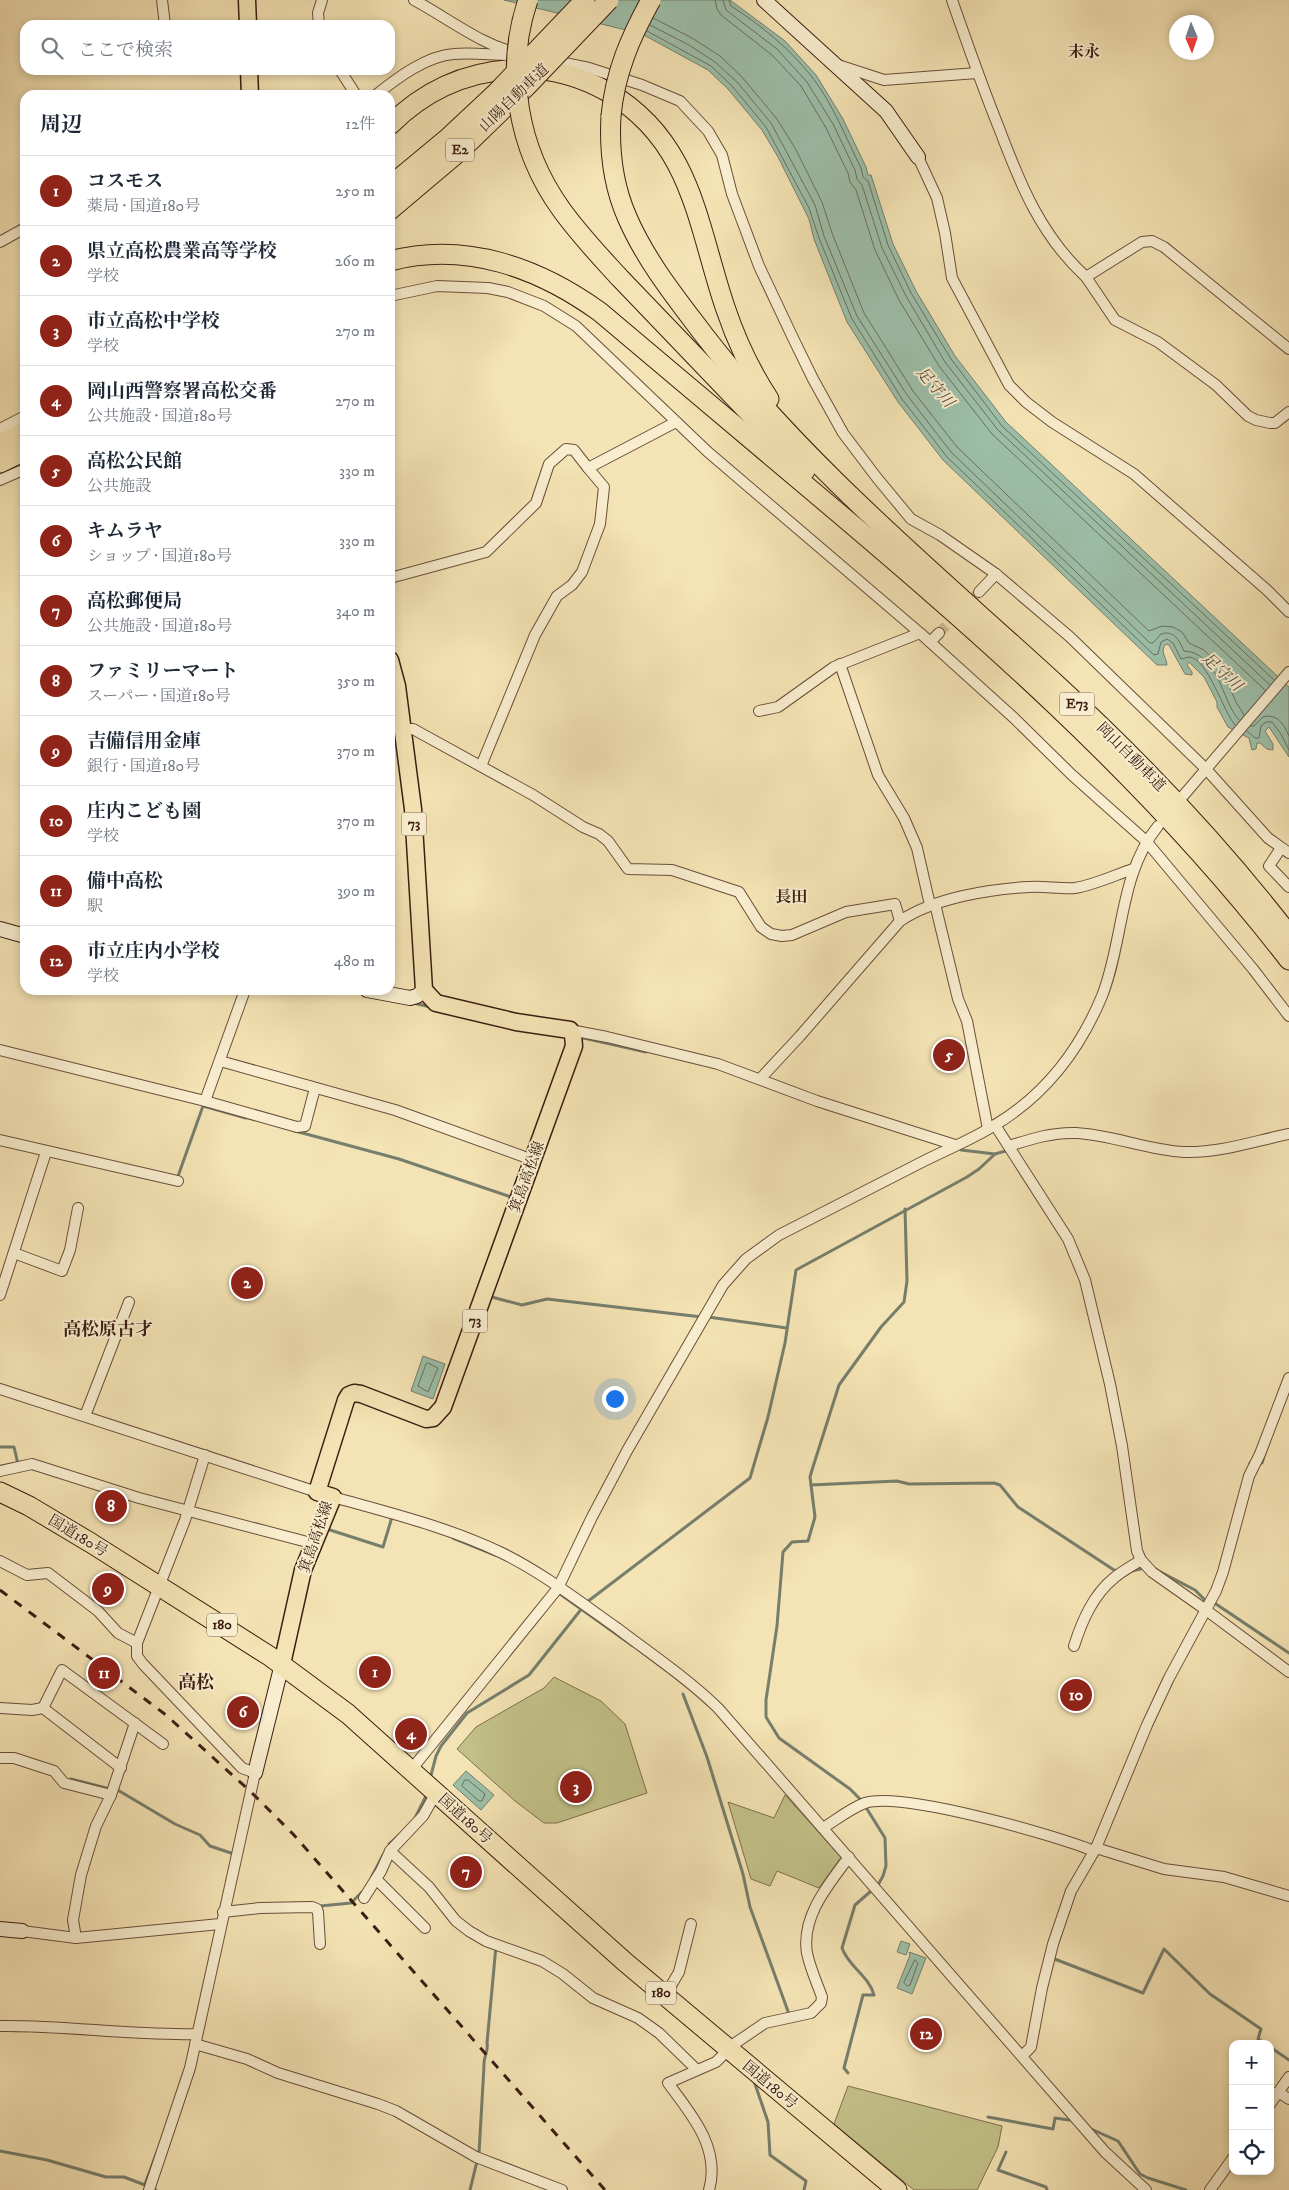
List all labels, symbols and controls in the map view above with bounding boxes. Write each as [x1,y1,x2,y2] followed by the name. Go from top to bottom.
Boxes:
[1169,15,1214,60] north arrow
[20,20,395,75] search box
[38,34,66,62] icon: search
[78,39,173,62] text: ここで検索
[1068,42,1100,62] district label: 末永
[475,60,553,136] street label: 山陽自動車道
[40,112,82,138] text: 周辺
[345,114,375,134] text: 12件
[446,138,474,162] road number: E2
[87,170,163,193] text: コスモス
[53,181,59,201] text: 1
[335,181,375,201] text: 250 m
[87,196,200,216] text: 薬局 · 国道180号
[87,240,277,263] text: 県立高松農業高等学校
[52,251,60,271] text: 2
[335,251,375,271] text: 260 m
[87,266,119,286] text: 学校
[87,310,220,333] text: 市立高松中学校
[53,321,59,341] text: 3
[335,321,375,341] text: 270 m
[87,336,119,356] text: 学校
[912,362,960,413] water label: 足守川
[87,380,277,403] text: 岡山西警察署高松交番
[51,391,61,411] text: 4
[335,391,375,411] text: 270 m
[87,406,232,426] text: 公共施設 · 国道180号
[87,450,182,473] text: 高松公民館
[52,461,60,481] text: 5
[339,461,375,481] text: 330 m
[87,476,151,496] text: 公共施設
[87,520,163,543] text: キムラヤ
[52,531,60,551] text: 6
[339,531,375,551] text: 330 m
[87,546,232,566] text: ショップ · 国道180号
[87,590,182,613] text: 高松郵便局
[52,601,60,621] text: 7
[336,601,375,621] text: 340 m
[87,616,232,636] text: 公共施設 · 国道180号
[1198,648,1248,697] water label: 足守川
[87,660,239,683] text: ファミリーマート
[52,671,60,691] text: 8
[337,671,375,691] text: 350 m
[87,686,231,706] text: スーパー · 国道180号
[1060,692,1094,716] road number: E73
[1092,718,1170,796] street label: 岡山自動車道
[87,730,201,753] text: 吉備信用金庫
[52,741,60,761] text: 9
[337,741,375,761] text: 370 m
[87,756,200,776] text: 銀行 · 国道180号
[87,800,201,823] text: 庄内こども園
[49,811,63,831] text: 10
[337,811,375,831] text: 370 m
[402,812,426,836] road number: 73
[87,826,119,846] text: 学校
[87,870,163,893] text: 備中高松
[50,881,62,901] text: 11
[337,881,375,901] text: 390 m
[775,887,807,907] district label: 長田
[87,896,103,916] text: 駅
[87,940,220,963] text: 市立庄内小学校
[49,951,63,971] text: 12
[334,951,375,971] text: 480 m
[87,966,119,986] text: 学校
[933,1036,965,1074] pin: 5
[505,1139,549,1215] street label: 箕島高松線
[231,1264,263,1302] pin: 2
[462,1310,488,1332] road number: 73
[63,1319,153,1341] district label: 高松原古才
[602,1386,628,1412] your location
[95,1487,127,1525] pin: 8
[295,1498,337,1576] street label: 箕島高松線
[45,1511,111,1561] street label: 国道180号
[92,1570,124,1608] pin: 9
[207,1614,237,1636] road number: 180
[359,1653,391,1691] pin: 1
[88,1654,120,1692] pin: 11
[178,1672,214,1694] district label: 高松
[1060,1676,1092,1714] pin: 10
[227,1693,259,1731] pin: 6
[395,1715,427,1753] pin: 4
[560,1768,592,1806] pin: 3
[434,1790,496,1848] street label: 国道180号
[450,1853,482,1891] pin: 7
[646,1982,676,2005] road number: 180
[910,2015,942,2053] pin: 12
[1229,2040,1274,2175] map controls
[1229,2040,1274,2085] button: +
[739,2056,801,2114] street label: 国道180号
[1229,2085,1274,2130] button: −
[1229,2130,1274,2175] button: locate

